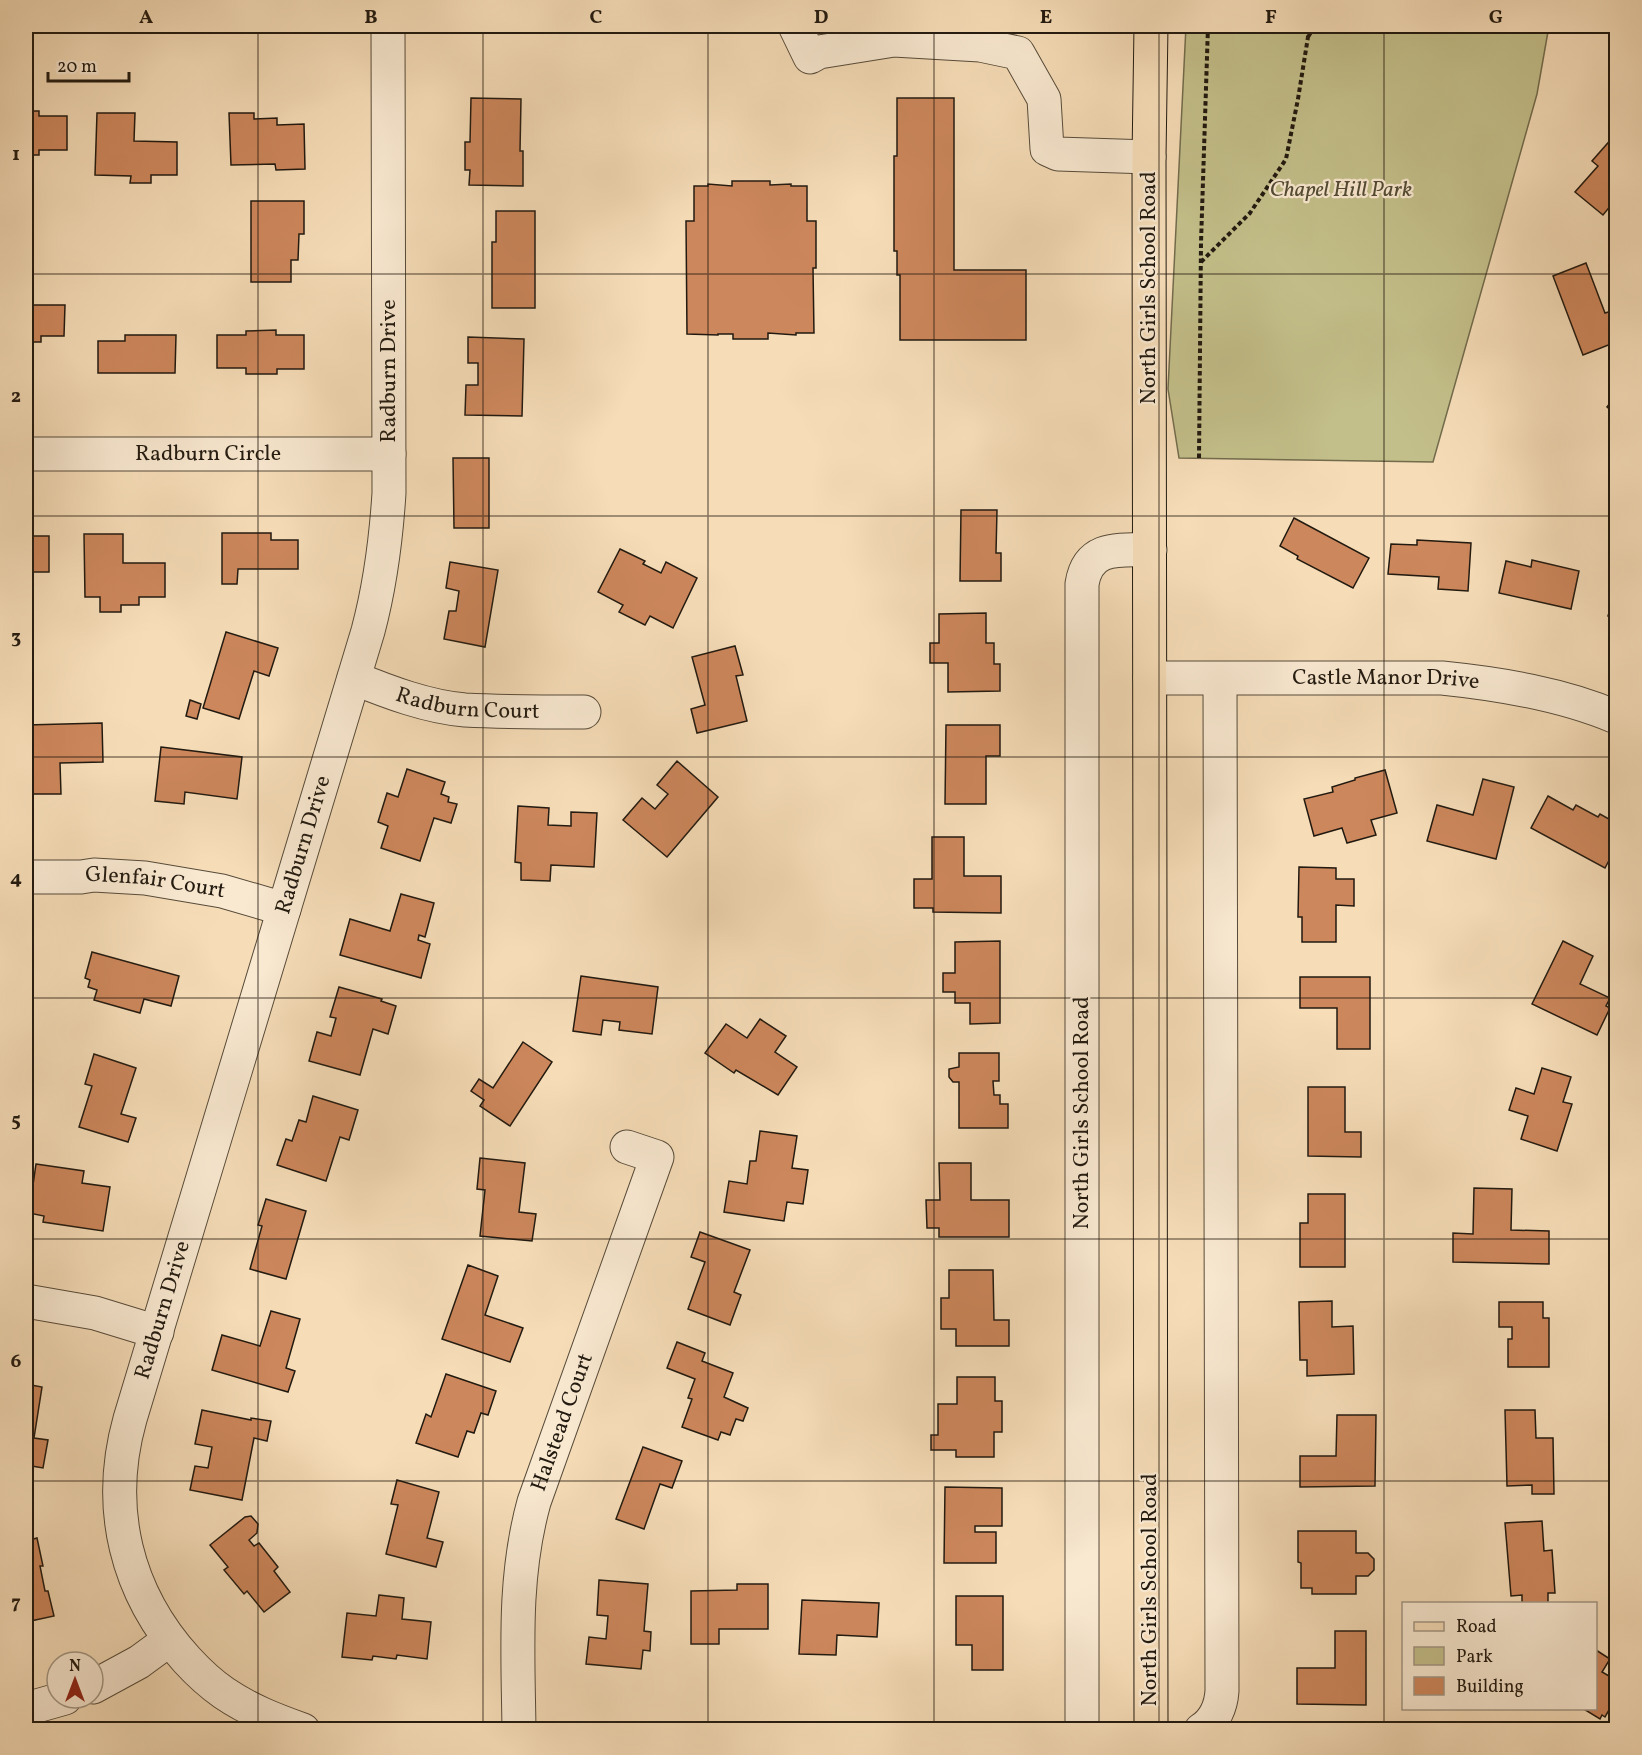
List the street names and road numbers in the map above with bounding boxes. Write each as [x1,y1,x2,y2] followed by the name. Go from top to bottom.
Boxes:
[1134,171,1165,405] street label: North Girls School Road
[374,299,405,443] street label: Radburn Drive
[135,439,281,470] street label: Radburn Circle
[1292,663,1482,698] street label: Castle Manor Drive
[392,680,540,727] street label: Radburn Court
[268,772,339,918] street label: Radburn Drive
[83,859,228,907] street label: Glenfair Court
[1067,996,1098,1230] street label: North Girls School Road
[127,1237,198,1383] street label: Radburn Drive
[524,1349,601,1496] street label: Halstead Court
[1135,1473,1166,1707] street label: North Girls School Road

